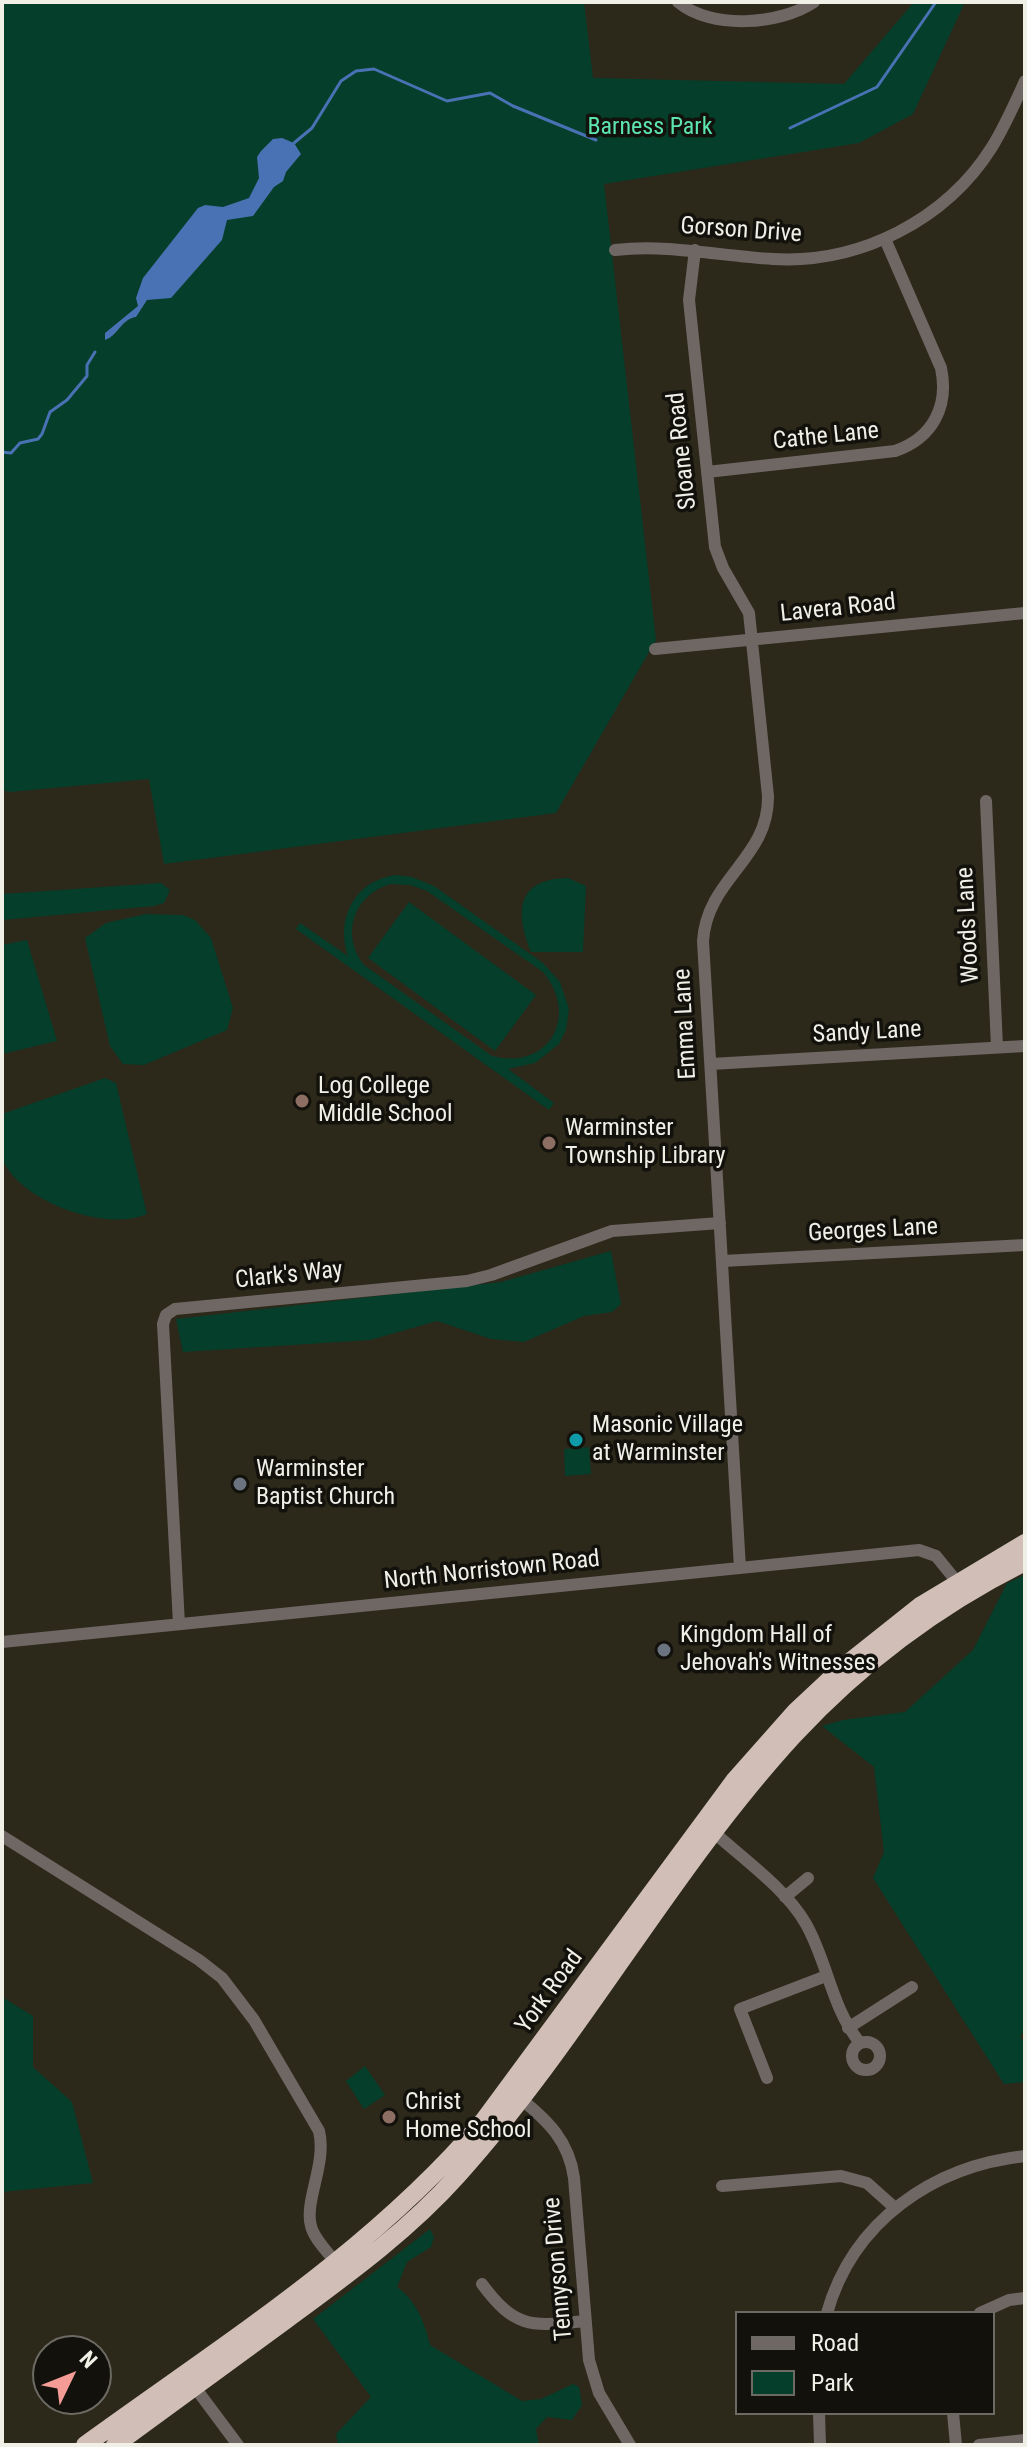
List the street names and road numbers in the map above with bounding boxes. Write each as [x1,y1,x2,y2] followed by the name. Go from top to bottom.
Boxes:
[679,212,803,250] street label: Gorson Drive
[663,391,703,511] street label: Sloane Road
[772,417,880,457] street label: Cathe Lane
[779,589,897,629] street label: Lavera Road
[952,866,986,984] street label: Woods Lane
[669,968,703,1080] street label: Emma Lane
[812,1016,922,1050] street label: Sandy Lane
[807,1213,939,1249] street label: Georges Lane
[234,1256,344,1296] street label: Clark's Way
[383,1545,601,1597] street label: North Norristown Road
[510,1945,590,2039] street label: York Road
[538,2196,580,2342] street label: Tennyson Drive

